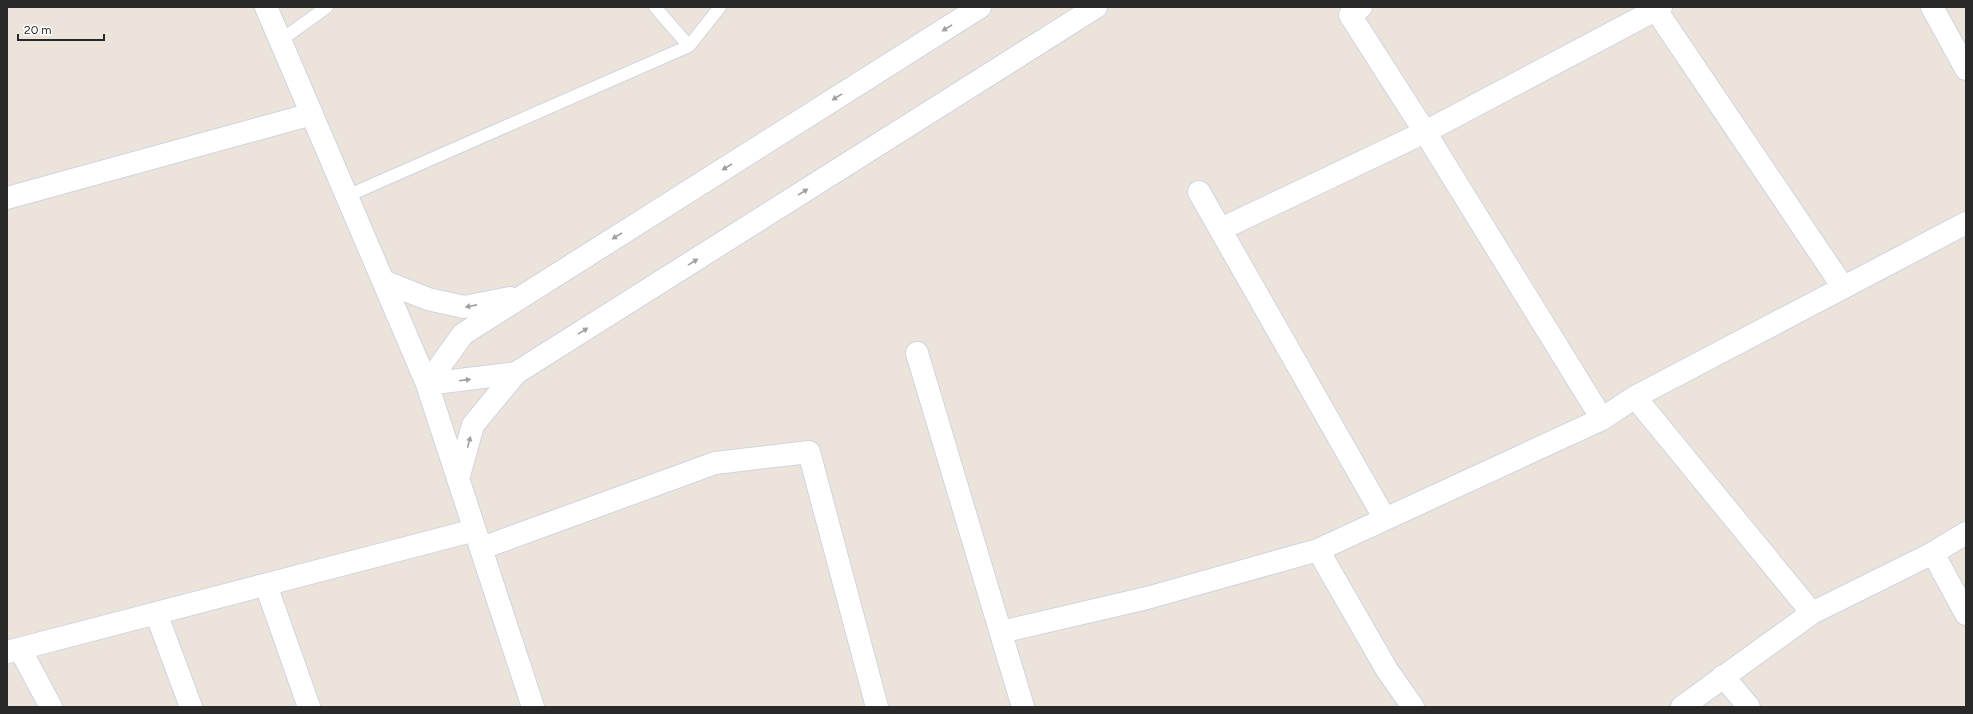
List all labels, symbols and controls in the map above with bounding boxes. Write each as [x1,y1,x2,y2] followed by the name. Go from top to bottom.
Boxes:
[18,16,104,42] scale bar
[24,23,52,37] text: 20 m
[942,24,952,32] one-way arrow
[831,94,843,101] one-way arrow
[721,163,733,170] one-way arrow
[797,189,809,196] one-way arrow
[612,232,623,240] one-way arrow
[688,258,698,266] one-way arrow
[465,303,477,309] one-way arrow
[578,327,588,335] one-way arrow
[459,376,471,383] one-way arrow
[466,435,472,448] one-way arrow

